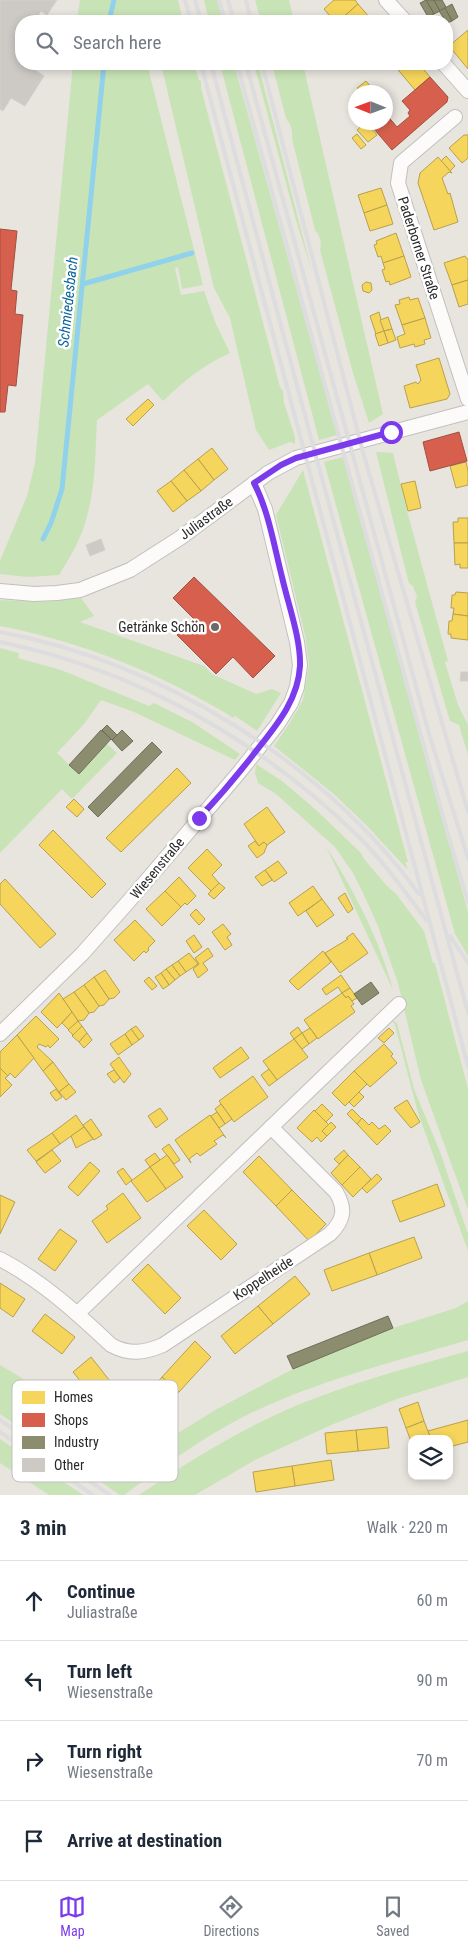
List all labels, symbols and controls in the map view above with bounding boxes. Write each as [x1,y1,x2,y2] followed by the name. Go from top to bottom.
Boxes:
[15,15,453,70] search box
[33,29,61,57] icon: search
[73,31,161,54] text: Search here
[348,85,393,130] north arrow
[395,195,443,302] street label: Paderborner Straße
[54,256,82,348] water label: Schmiedesbach
[380,421,403,444] route start
[176,493,236,543] street label: Juliastraße
[118,619,205,635] place label: Getränke Schön
[209,621,221,633] marker: Getränke Schön
[188,807,211,830] route end
[127,834,188,902] street label: Wiesenstraße
[230,1253,296,1303] street label: Koppelheide
[12,1380,178,1482] legend
[54,1389,93,1405] text: Homes
[54,1412,88,1428] text: Shops
[54,1434,99,1450] text: Industry
[408,1435,453,1480] map controls
[408,1435,453,1480] button: layers
[54,1457,84,1473] text: Other
[20,1516,67,1540] text: 3 min
[367,1518,448,1537] text: Walk · 220 m
[67,1580,135,1603] text: Continue
[20,1587,48,1615] icon: ahead
[416,1591,448,1610] text: 60 m
[67,1603,138,1622] text: Juliastraße
[67,1660,132,1683] text: Turn left
[20,1667,48,1695] icon: left
[416,1671,448,1690] text: 90 m
[67,1683,153,1702] text: Wiesenstraße
[67,1740,142,1763] text: Turn right
[20,1747,48,1775] icon: right
[416,1751,448,1770] text: 70 m
[67,1763,153,1782] text: Wiesenstraße
[20,1827,48,1855] icon: arrive
[67,1829,222,1852] text: Arrive at destination
[58,1893,86,1939] tab: Map
[203,1893,259,1939] tab: Directions
[376,1893,410,1939] tab: Saved

